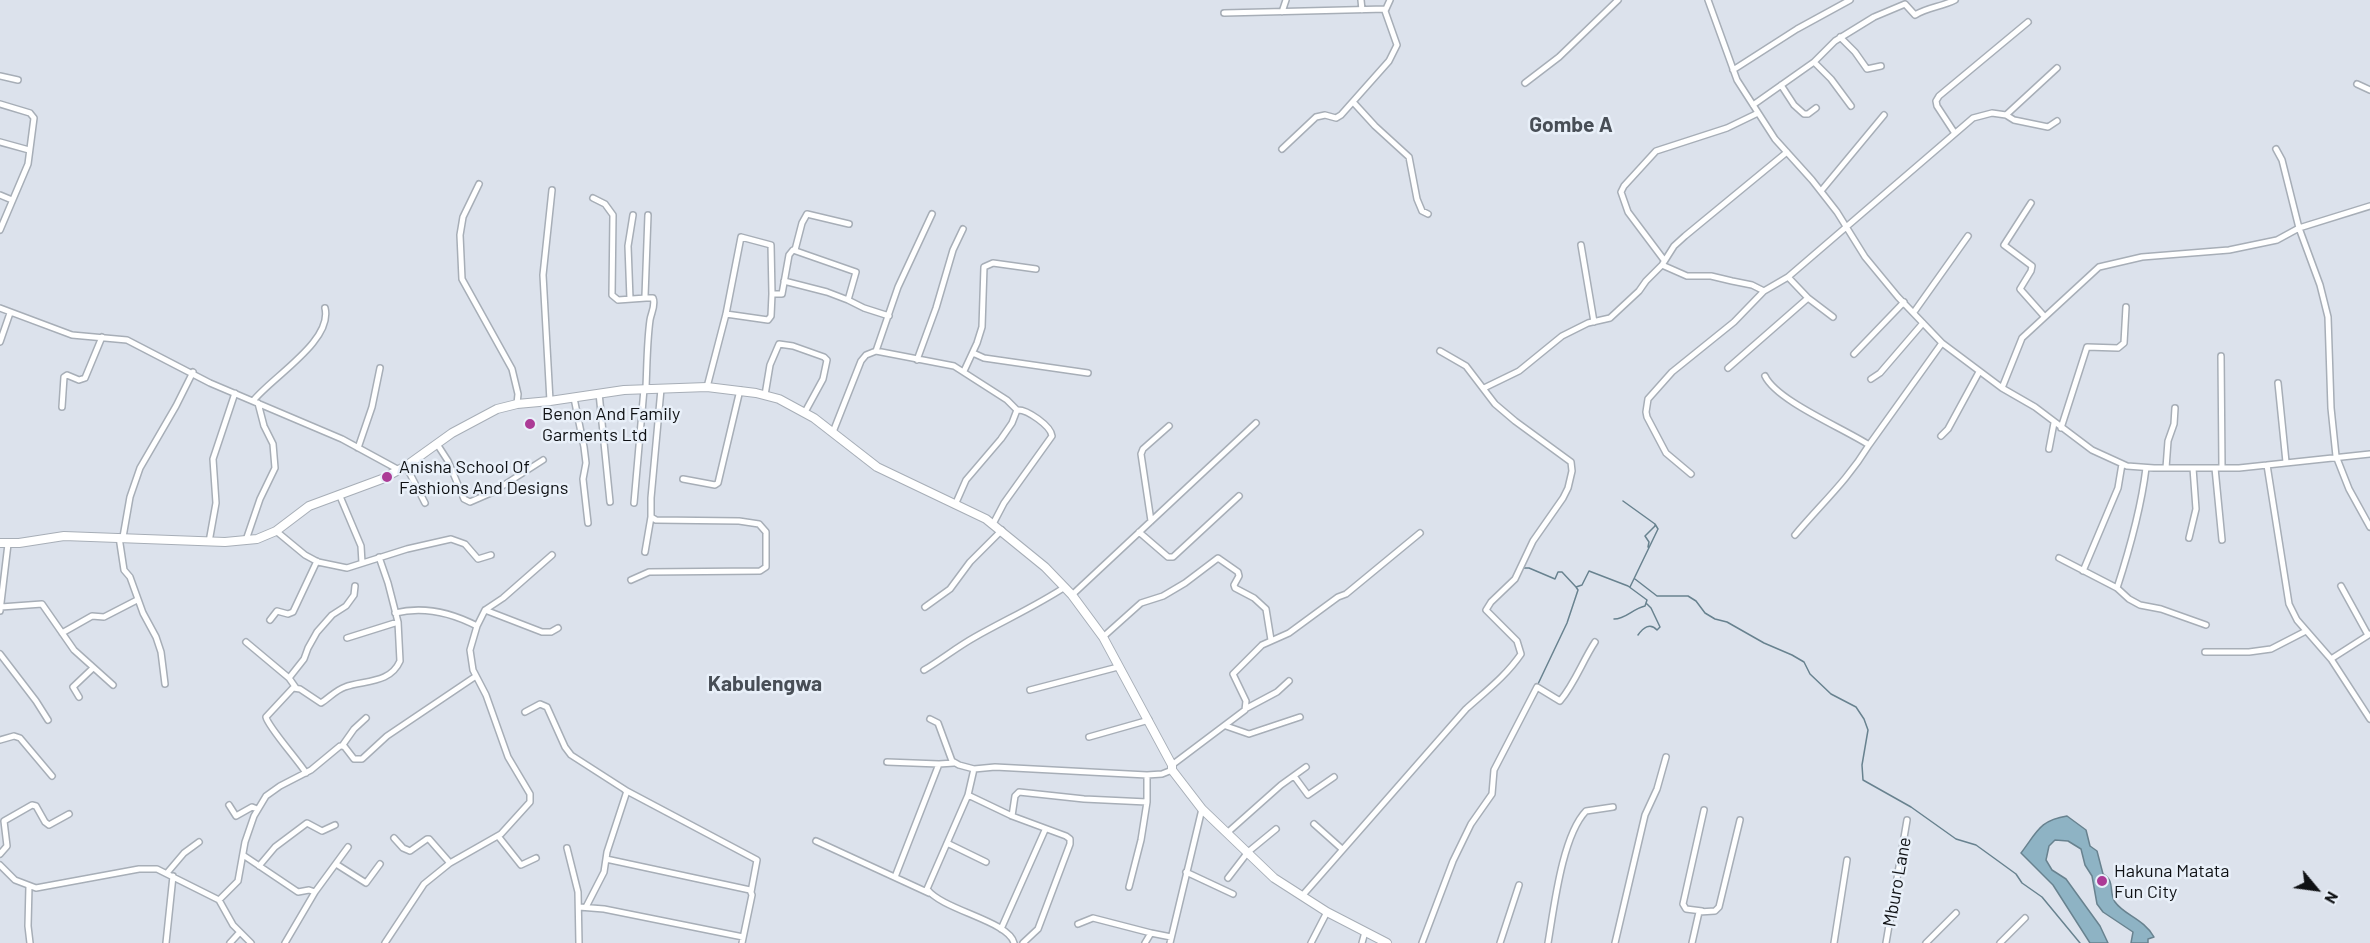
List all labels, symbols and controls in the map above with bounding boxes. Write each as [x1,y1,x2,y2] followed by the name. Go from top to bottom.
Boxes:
[1529,112,1613,138] district label: Gombe A
[542,403,680,446] place label: Benon And Family Garments Ltd
[523,417,537,431] marker: Benon And Family Garments Ltd
[399,456,568,498] place label: Anisha School Of Fashions And Designs
[380,470,394,484] marker: Anisha School Of Fashions And Designs
[708,671,822,697] district label: Kabulengwa
[1878,835,1916,929] street label: Mburo Lane
[2286,859,2346,919] north arrow
[2114,860,2230,902] place label: Hakuna Matata Fun City
[2095,874,2109,888] marker: Hakuna Matata Fun City
[2321,889,2343,907] text: N

